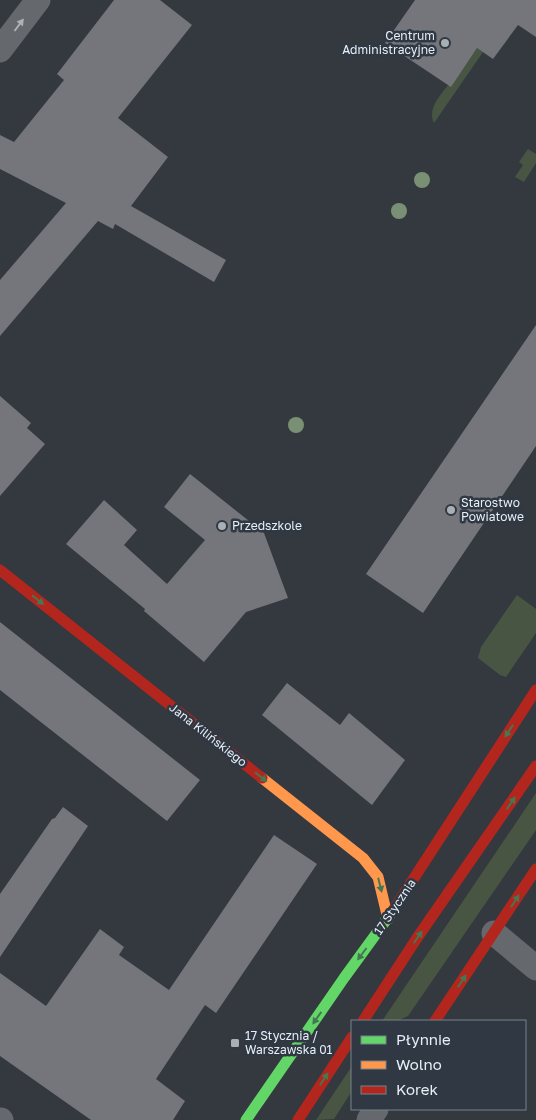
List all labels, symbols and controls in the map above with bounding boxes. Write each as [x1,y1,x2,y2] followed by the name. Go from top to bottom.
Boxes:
[14,18,24,32] one-way arrow
[342,28,435,57] place label: Centrum Administracyjne
[439,37,451,49] marker: Centrum Administracyjne
[461,495,524,524] place label: Starostwo Powiatowe
[445,504,457,516] marker: Starostwo Powiatowe
[232,518,302,533] place label: Przedszkole
[216,520,228,532] marker: Przedszkole
[31,595,45,605] one-way arrow
[166,700,250,770] street label: Jana Kilińskiego
[505,724,514,738] one-way arrow
[255,772,268,783] one-way arrow
[506,796,516,810] one-way arrow
[370,876,419,938] street label: 17 Stycznia
[376,878,384,893] one-way arrow
[510,894,520,908] one-way arrow
[413,930,423,943] one-way arrow
[357,947,367,961] one-way arrow
[457,974,467,987] one-way arrow
[312,1011,322,1025] one-way arrow
[351,1020,526,1110] legend
[245,1028,333,1057] place label: 17 Stycznia / Warszawska 01
[396,1030,451,1048] text: Płynnie
[229,1037,241,1049] marker: 17 Stycznia / Warszawska 01
[396,1055,442,1073] text: Wolno
[319,1073,329,1086] one-way arrow
[396,1080,438,1098] text: Korek

